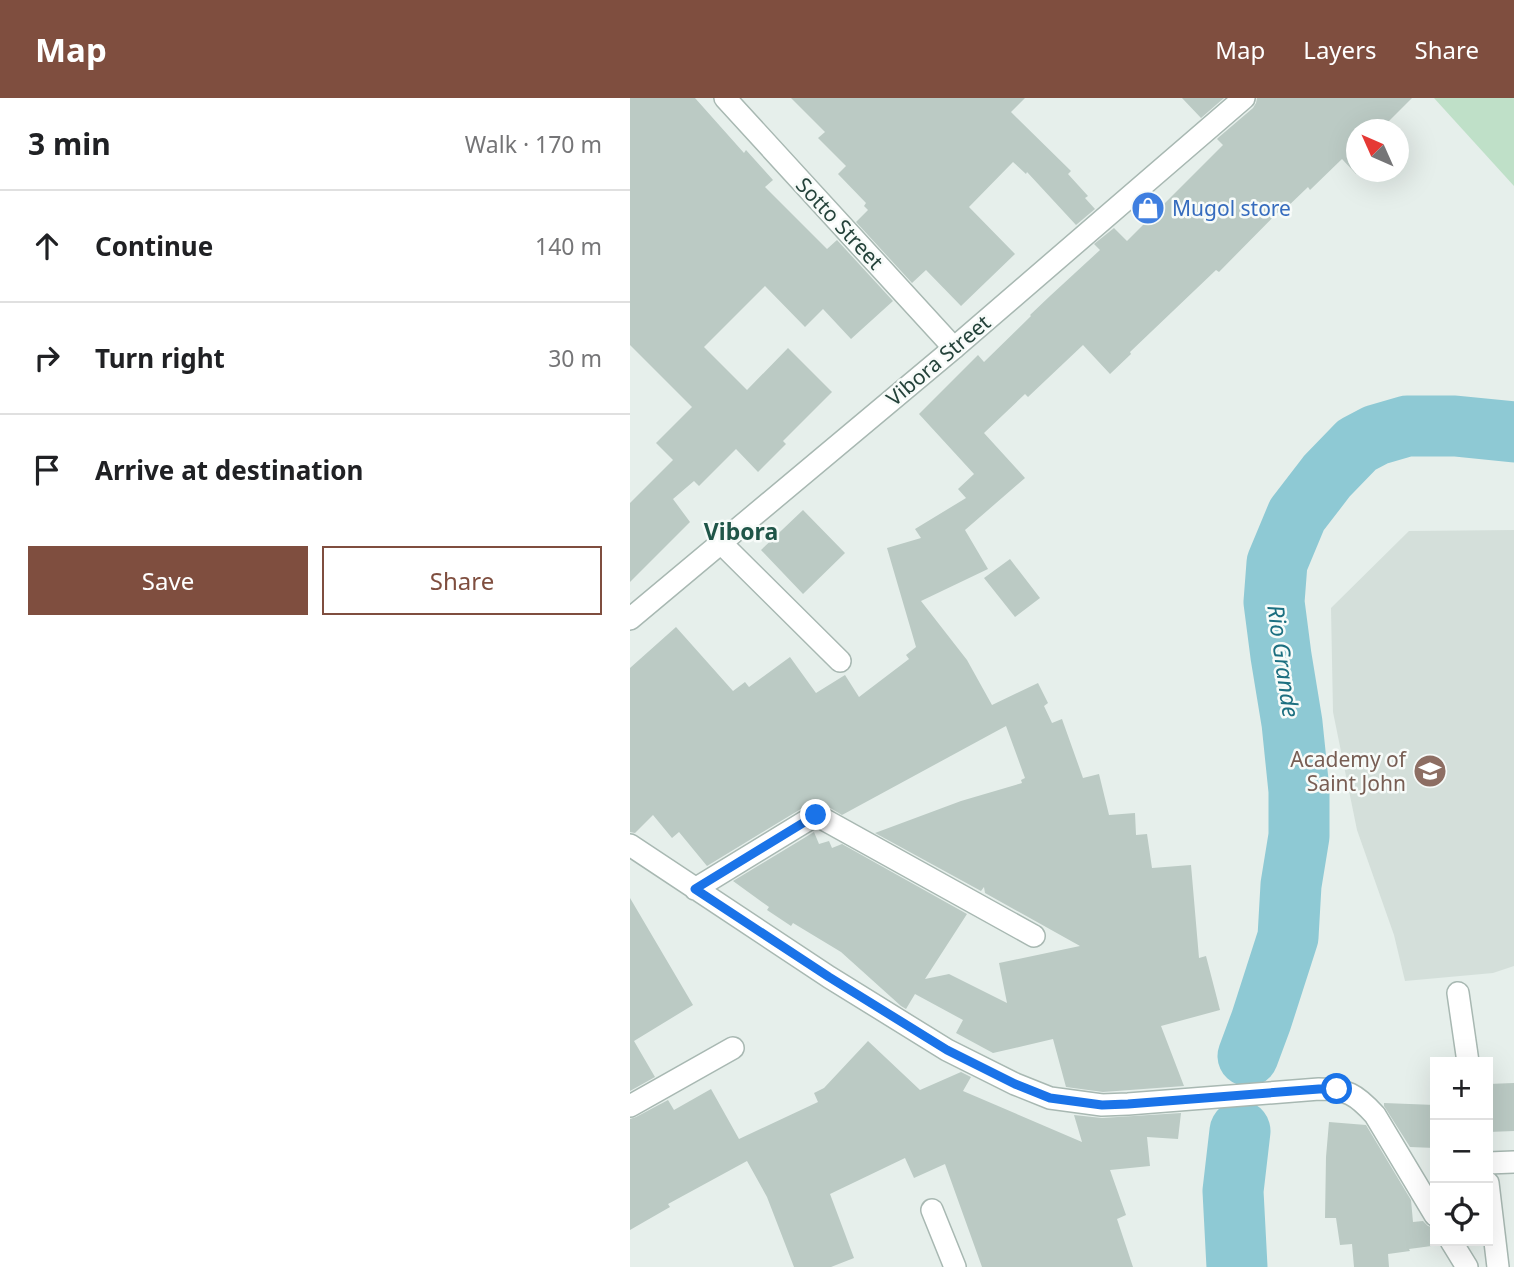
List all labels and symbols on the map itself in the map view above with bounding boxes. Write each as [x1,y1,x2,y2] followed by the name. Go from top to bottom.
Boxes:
[1346,119,1409,182] north arrow
[790,171,890,275] street label: Sotto Street
[1129,189,1167,227] shop icon: Mugol store
[1172,194,1291,222] place label: Mugol store
[880,308,996,412] street label: Vibora Street
[704,515,778,547] district label: Vibora
[1260,603,1308,719] water label: Rio Grande
[1290,745,1408,797] place label: Academy of Saint John
[1411,752,1449,790] school or university icon: Academy of Saint John
[800,799,831,830] route end
[1321,1073,1352,1104] route start

